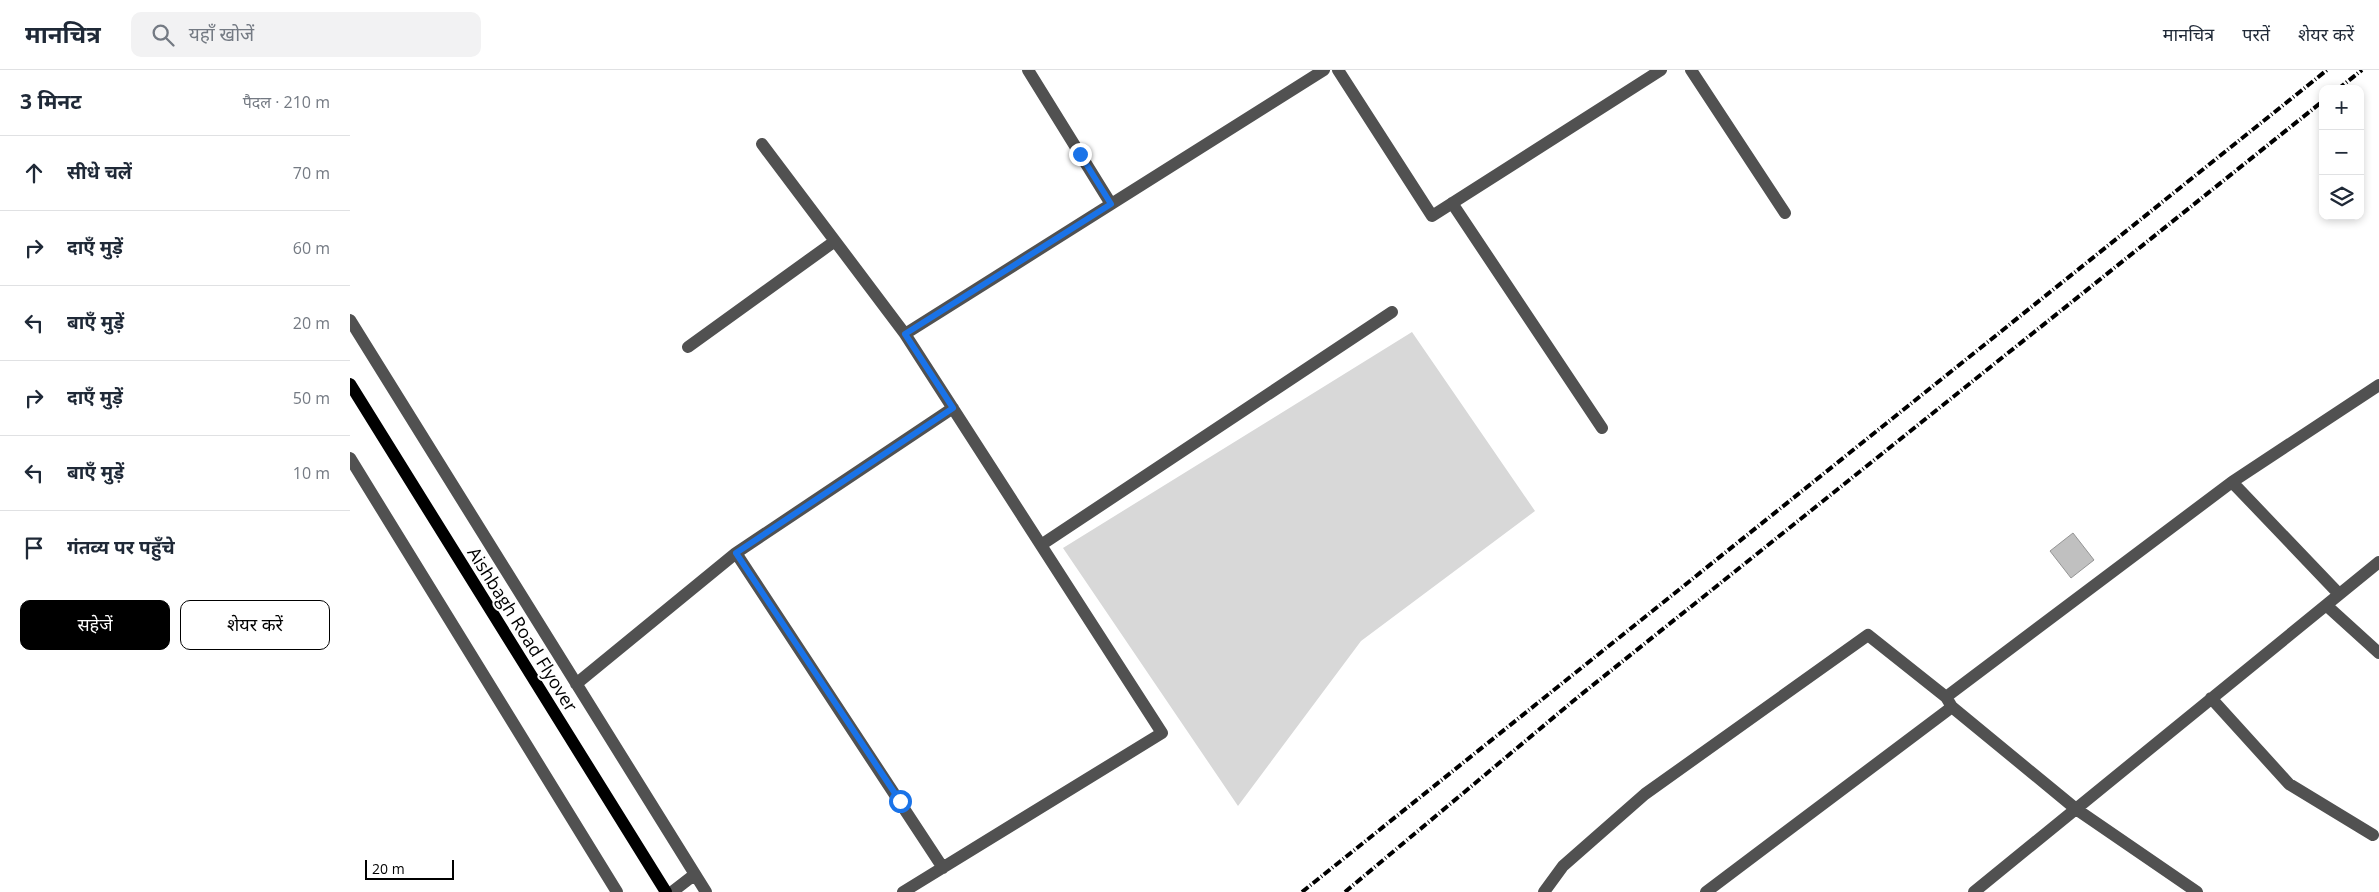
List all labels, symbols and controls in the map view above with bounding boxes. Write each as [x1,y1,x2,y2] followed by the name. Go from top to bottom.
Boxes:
[131,12,481,57] search box
[25,17,101,50] text: मानचित्र
[149,21,177,49] icon: search
[189,21,254,47] text: यहाँ खोजें
[2163,22,2214,46] text: मानचित्र
[2242,22,2270,46] text: परतें
[2298,22,2354,46] text: शेयर करें
[2319,85,2364,220] map controls
[2319,85,2364,130] button: +
[20,87,82,115] text: 3 मिनट
[243,91,330,113] text: पैदल · 210 m
[2319,130,2364,175] button: −
[1069,143,1092,166] route end
[20,159,48,187] icon: ahead
[67,159,132,185] text: सीधे चलें
[293,162,330,184] text: 70 m
[2319,175,2364,220] button: layers
[20,234,48,262] icon: right
[67,234,123,260] text: दाएँ मुड़ें
[293,237,330,259] text: 60 m
[20,309,48,337] icon: left
[67,309,124,335] text: बाएँ मुड़ें
[293,312,330,334] text: 20 m
[20,384,48,412] icon: right
[67,384,123,410] text: दाएँ मुड़ें
[293,387,330,409] text: 50 m
[20,459,48,487] icon: left
[67,459,124,485] text: बाएँ मुड़ें
[293,462,330,484] text: 10 m
[20,534,48,562] icon: arrive
[67,534,175,560] text: गंतव्य पर पहुँचे
[463,542,584,716] street label: Aishbagh Road Flyover
[20,600,170,650] button: सहेजें
[180,600,330,650] button: शेयर करें
[889,790,912,813] route start
[365,857,454,880] scale bar
[372,859,405,878] text: 20 m

